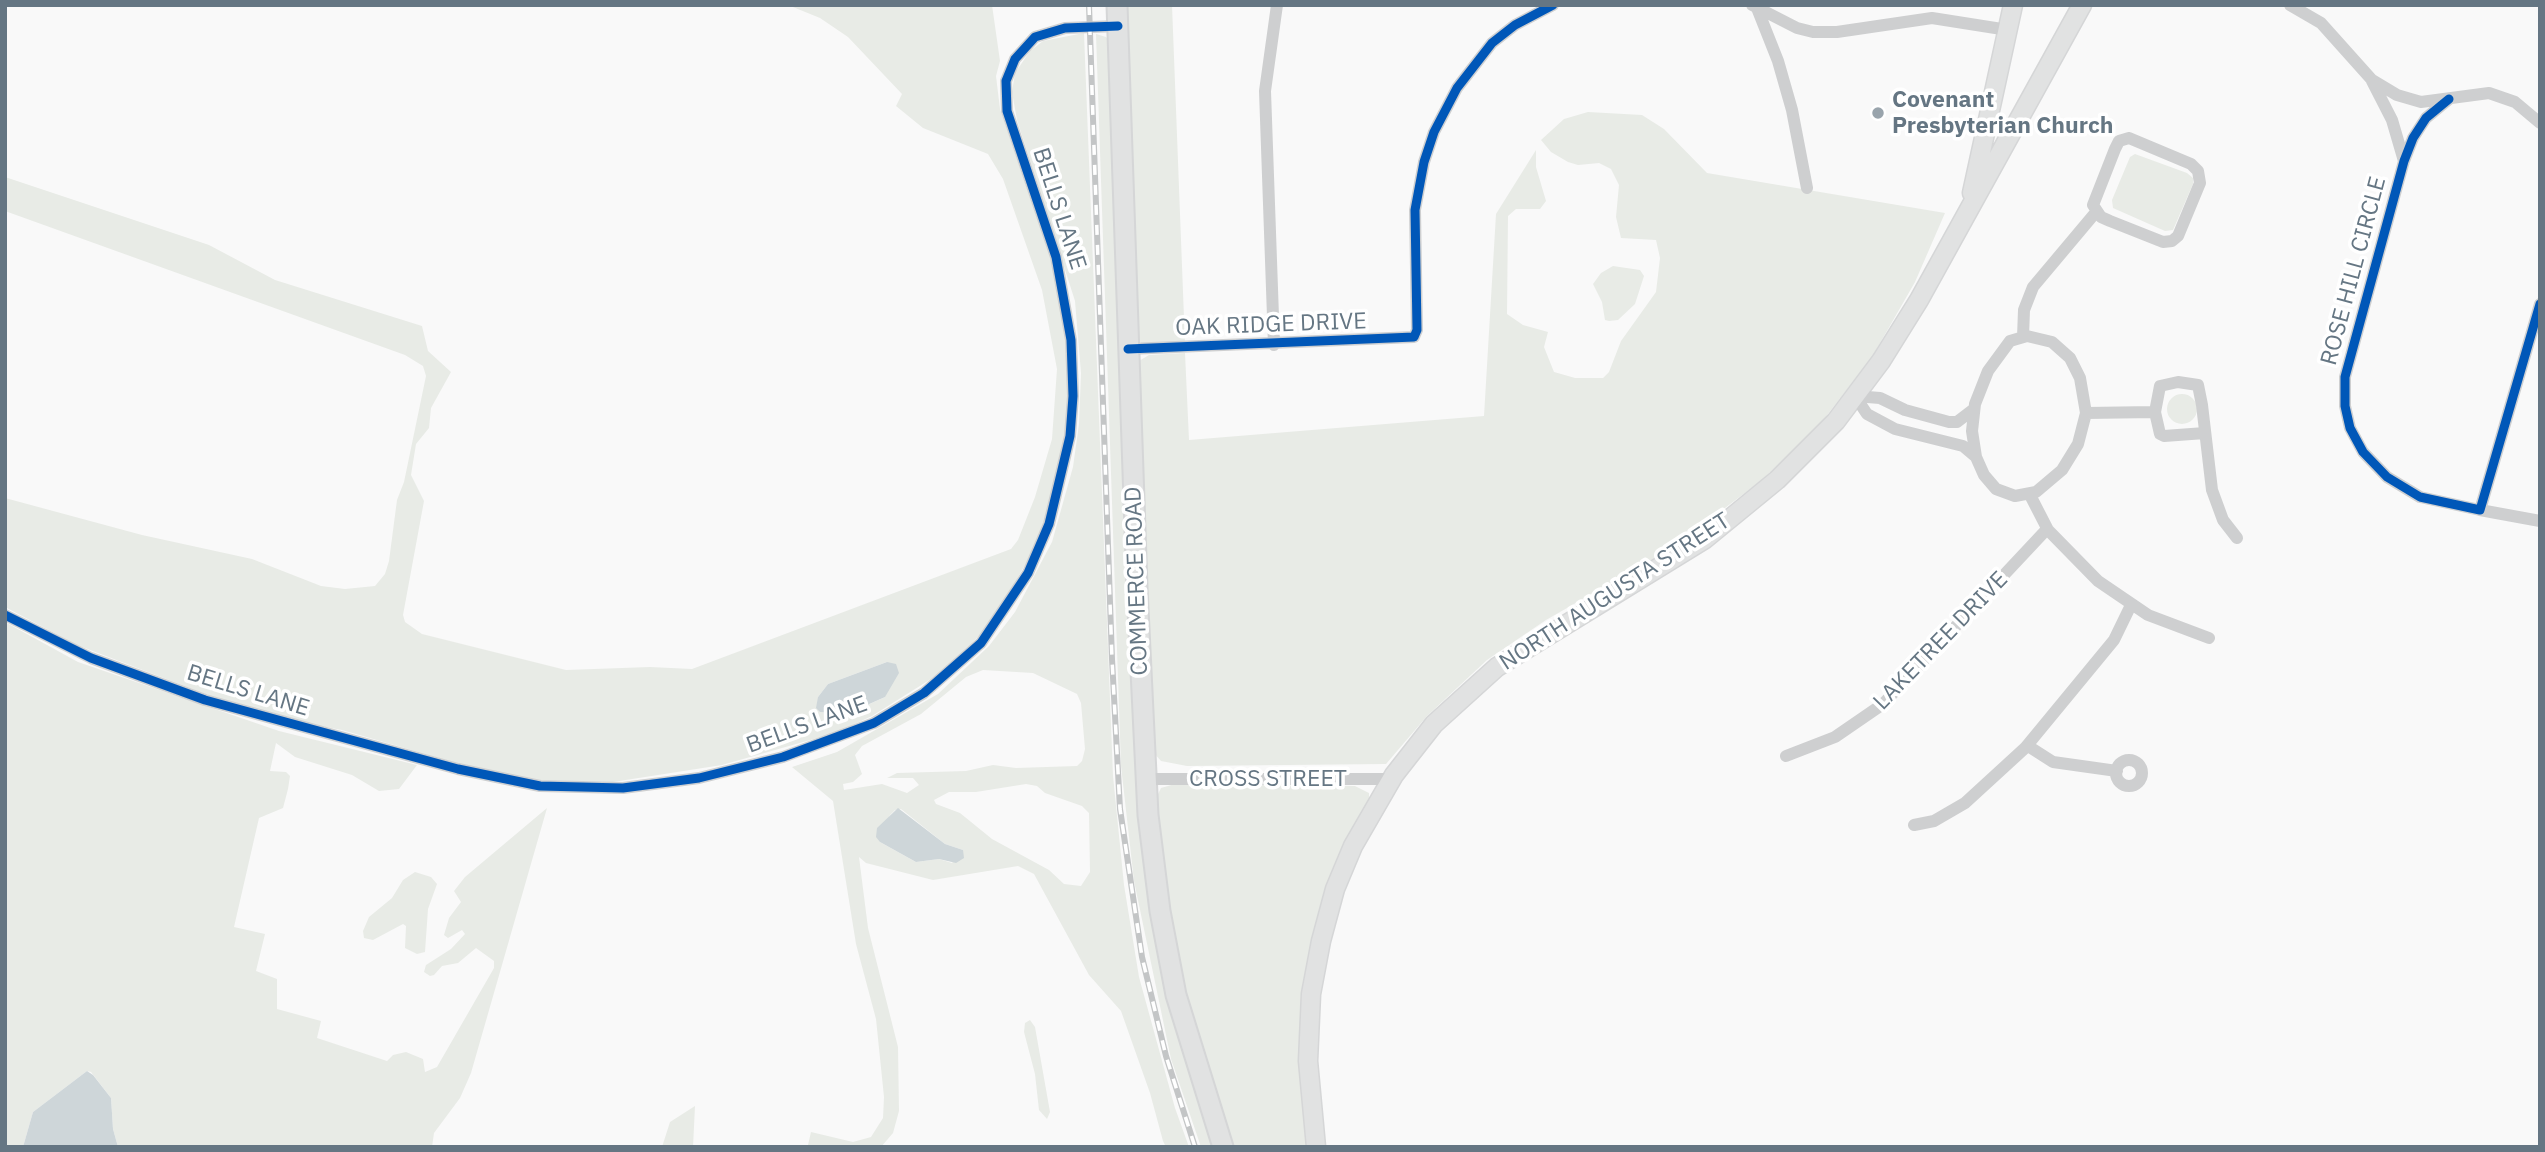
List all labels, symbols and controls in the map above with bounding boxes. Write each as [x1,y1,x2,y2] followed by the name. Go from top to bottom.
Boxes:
[1892,86,2113,140] place label: Covenant Presbyterian Church
[1870,105,1886,121] marker: Covenant Presbyterian Church
[1026,145,1092,273] street label: BELLS LANE
[2316,174,2392,368] street label: ROSE HILL CIRCLE
[1175,308,1367,342] street label: OAK RIDGE DRIVE
[1120,486,1154,676] street label: COMMERCE ROAD
[1495,507,1735,677] street label: NORTH AUGUSTA STREET
[1868,566,2014,716] street label: LAKETREE DRIVE
[183,659,313,723] street label: BELLS LANE
[743,690,871,760] street label: BELLS LANE
[1189,765,1347,793] street label: CROSS STREET

